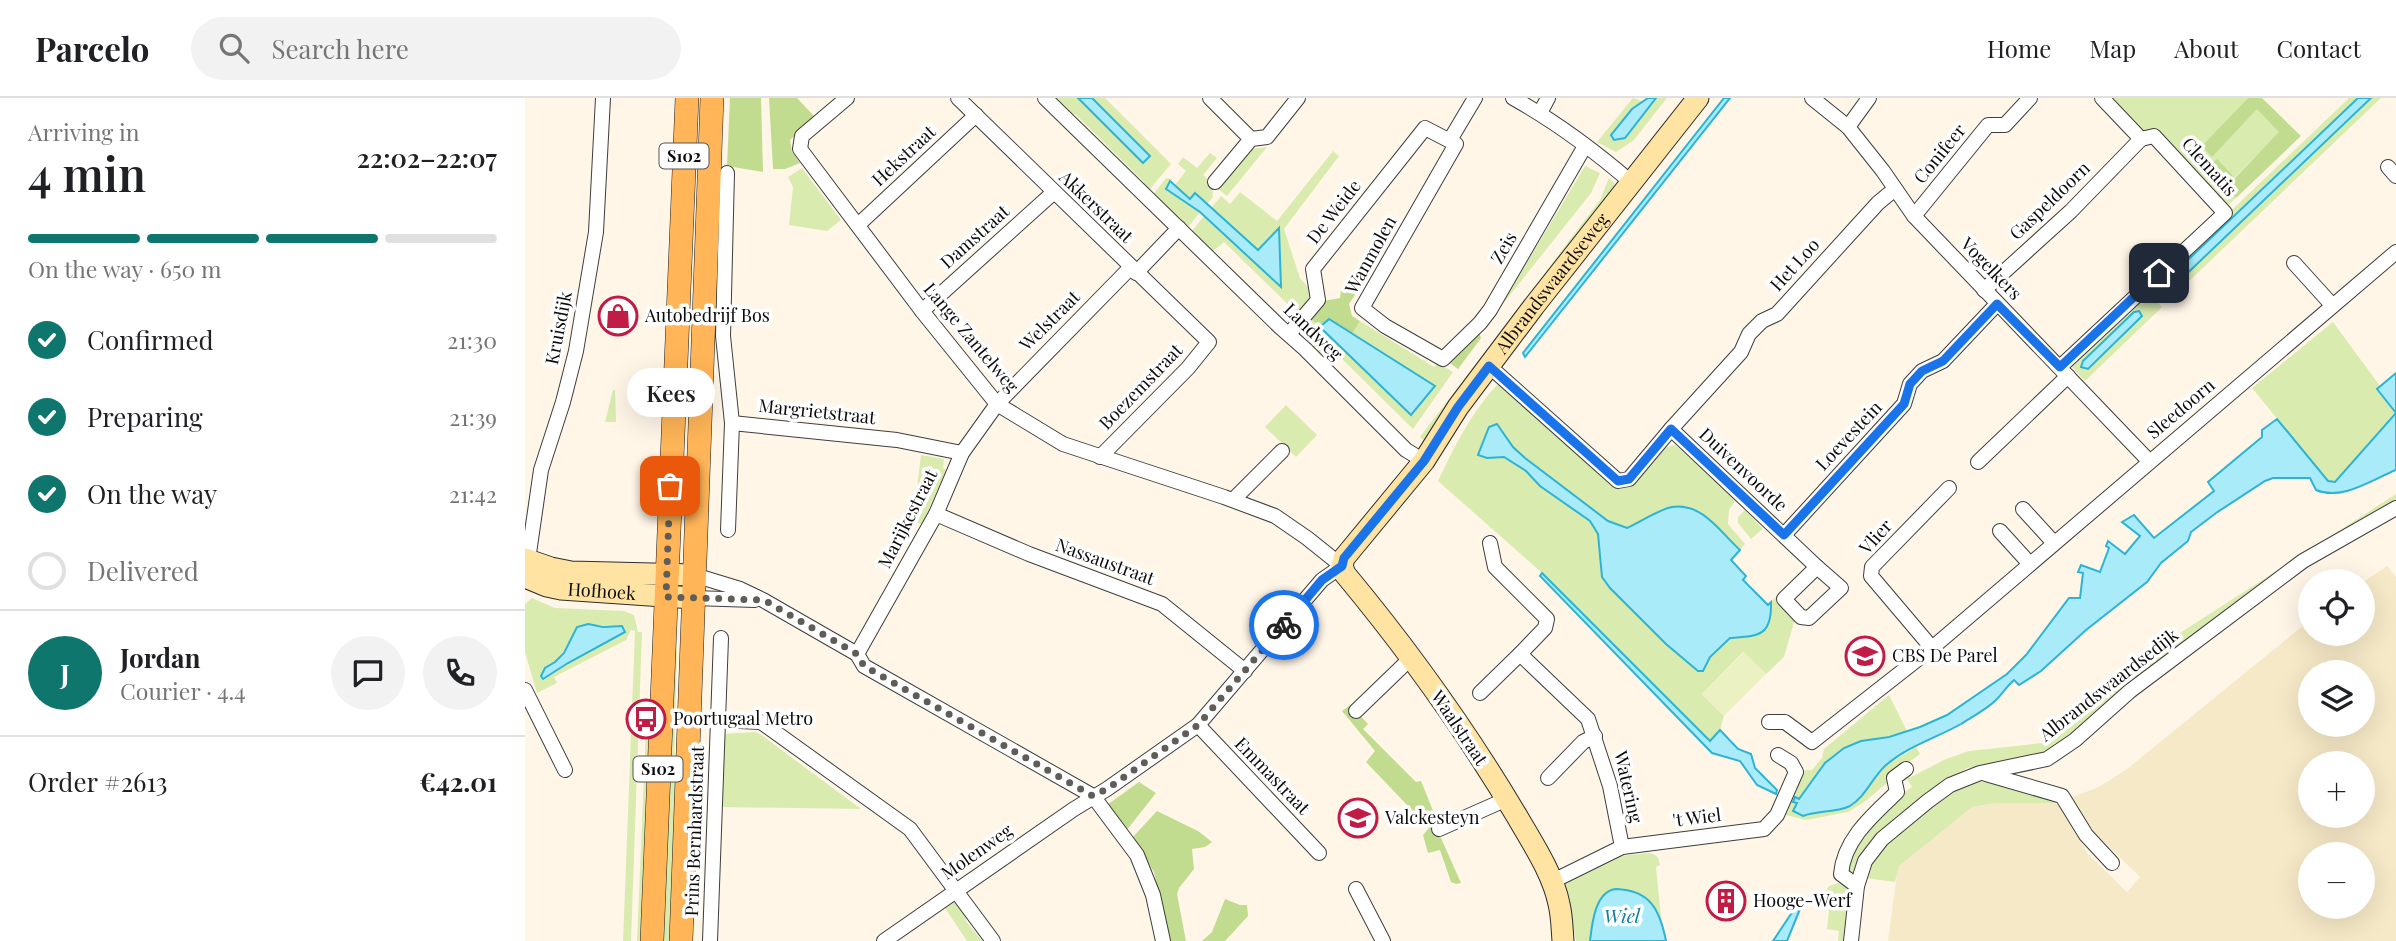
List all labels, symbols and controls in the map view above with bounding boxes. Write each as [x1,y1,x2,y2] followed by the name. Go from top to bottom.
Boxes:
[191,17,681,80] search box
[35,26,149,70] text: Parcelo
[215,29,253,67] icon: search
[271,31,409,66] text: Search here
[1987,32,2051,64] text: Home
[2089,32,2136,64] text: Map
[2174,32,2238,64] text: About
[2276,32,2361,64] text: Contact
[28,116,140,147] text: Arriving in
[866,119,941,191] street label: Hekstraat
[1908,119,1971,188] street label: Conifeer
[2177,132,2242,201] street label: Clematis
[357,140,497,175] text: 22:02–22:07
[28,142,146,204] text: 4 min
[659,144,709,169] road number: S102
[2004,156,2095,245] street label: Gaspeldoorn
[1054,164,1139,248] street label: Akkerstraat
[1301,174,1366,248] street label: De Weide
[935,199,1014,273] street label: Damstraat
[1489,207,1614,359] street label: Albrandswaardseweg
[1338,211,1401,299] street label: Wanmolen
[1484,227,1522,268] street label: Zeis
[1955,231,2028,305] street label: Vogelkers
[1764,233,1824,296] street label: Het Loo
[2129,243,2189,303] pin
[28,253,221,284] text: On the way · 650 m
[2140,254,2178,292] icon: home
[919,277,1025,398] street label: Lange Zantelweg
[1013,284,1085,356] street label: Welstraat
[539,289,577,366] street label: Kruisdijk
[597,295,639,337] shop icon: Autobedrijf Bos
[1279,297,1349,366] street label: Landweg
[644,303,770,327] place label: Autobedrijf Bos
[28,321,66,359] icon: check
[87,322,214,357] text: Confirmed
[447,324,497,355] text: 21:30
[1093,338,1188,434] street label: Boezemstraat
[626,367,714,416] callout: Kees
[2141,373,2220,444] street label: Sleedoorn
[646,377,696,408] text: Kees
[757,393,877,429] street label: Margrietstraat
[1810,395,1887,475] street label: Loevestein
[28,398,66,436] icon: check
[87,399,203,434] text: Preparing
[449,401,497,432] text: 21:39
[1694,422,1793,516] street label: Duivenvoorde
[640,456,700,516] pin
[872,464,943,572] street label: Marijkestraat
[651,467,689,505] icon: bag
[28,475,66,513] icon: check
[87,476,217,511] text: On the way
[449,478,497,509] text: 21:42
[1853,514,1897,560] street label: Vlier
[1053,532,1159,590] street label: Nassaustraat
[87,553,199,588] text: Delivered
[2298,569,2375,919] map controls
[2298,569,2375,646] button: locate
[567,576,637,605] street label: Hofhoek
[1249,590,1319,660] courier
[1265,606,1303,644] icon: bike
[2033,622,2183,747] street label: Albrandswaardsedijk
[1844,635,1886,677] school or university icon: CBS De Parel
[331,636,405,710] button: chat
[423,636,497,710] button: phone
[120,640,200,675] text: Jordan
[1892,643,1998,667] place label: CBS De Parel
[60,656,70,691] text: J
[2298,660,2375,737] button: layers
[120,675,246,706] text: Courier · 4.4
[1425,685,1494,770] street label: Waalstraat
[625,698,667,740] bus stop icon: Poortugaal Metro
[673,706,813,730] place label: Poortugaal Metro
[1230,731,1316,820] street label: Emmastraat
[679,745,709,917] street label: Prins Bernhardstraat
[1609,747,1649,826] street label: Watering
[2298,751,2375,828] button: +
[633,756,683,782] road number: S102
[28,764,167,799] text: Order #2613
[419,764,497,799] text: €42.01
[1337,797,1379,839] school or university icon: Valckesteyn
[1671,802,1723,832] street label: 't Wiel
[1384,805,1480,829] place label: Valckesteyn
[936,818,1017,885] street label: Molenweg
[2298,842,2375,919] button: −
[1705,880,1747,922] building icon: Hooge-Werf
[1753,888,1854,912] place label: Hooge-Werf
[1604,902,1641,928] water label: Wiel

